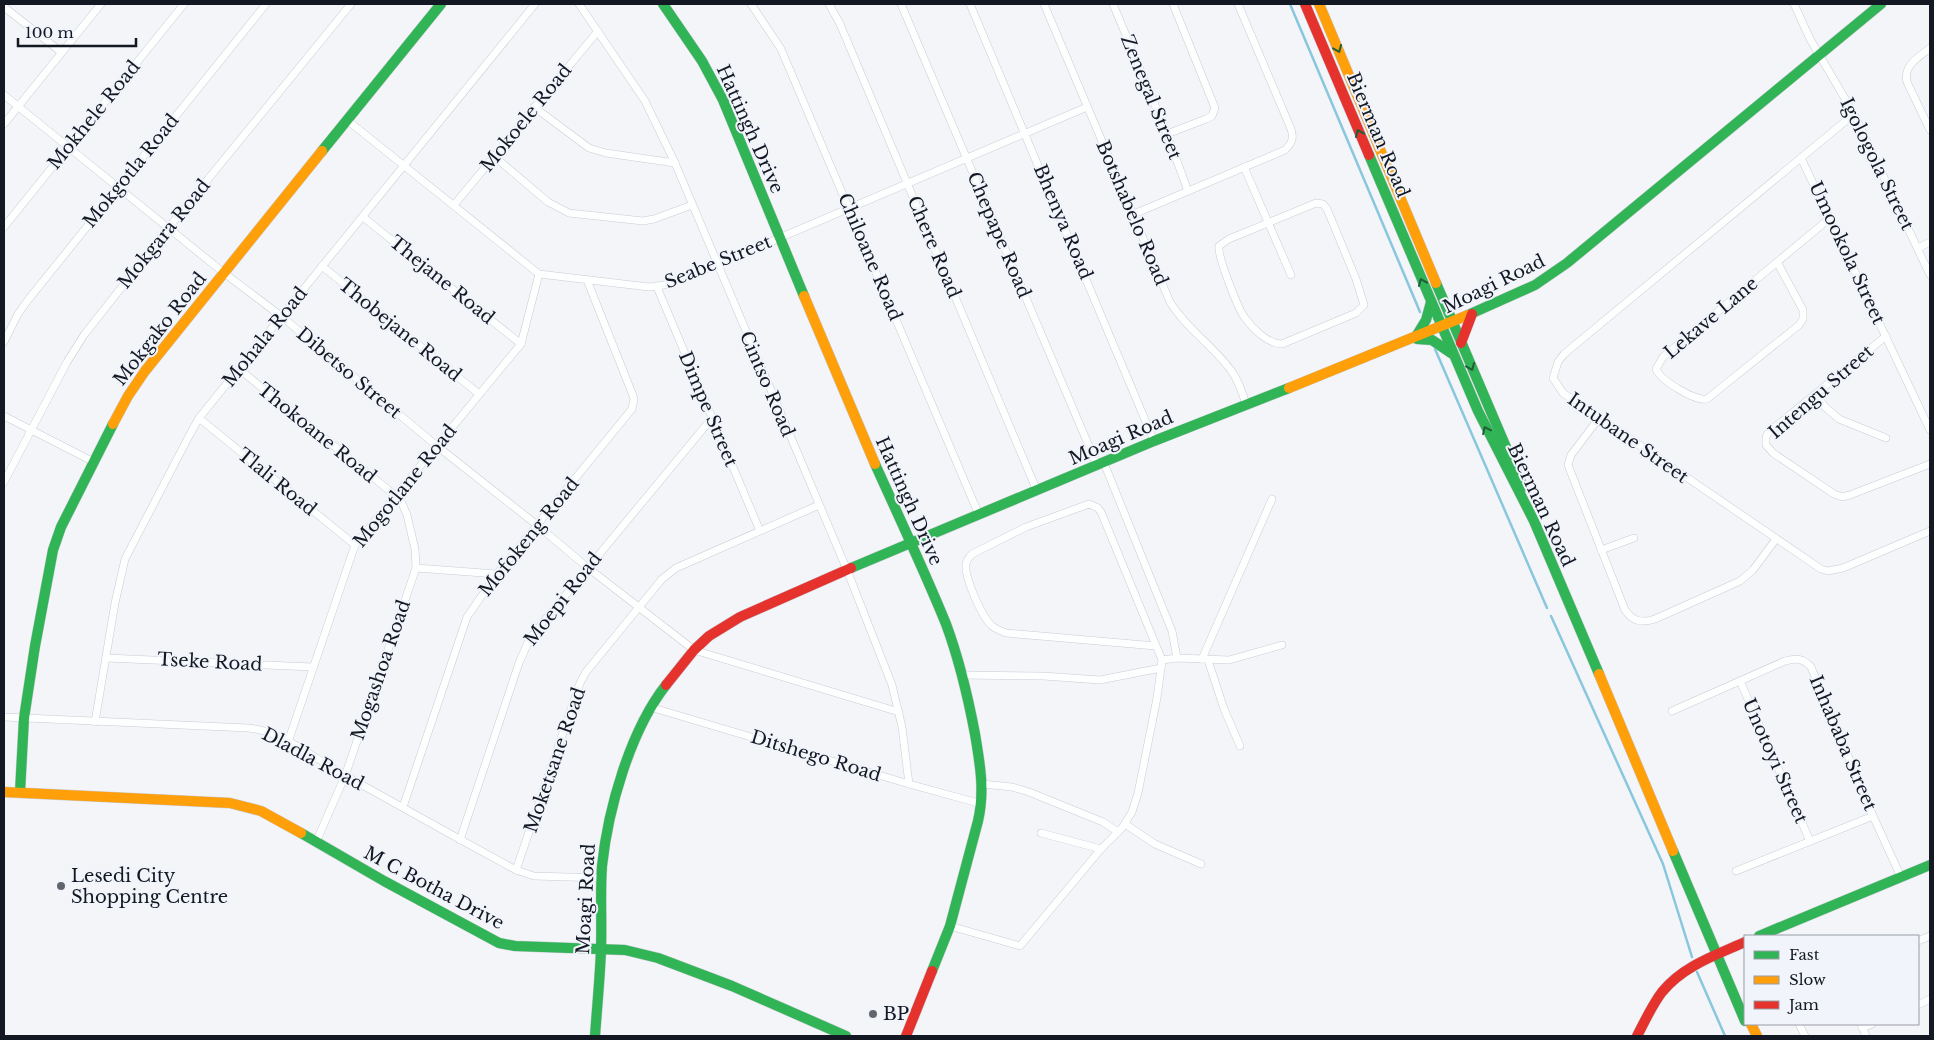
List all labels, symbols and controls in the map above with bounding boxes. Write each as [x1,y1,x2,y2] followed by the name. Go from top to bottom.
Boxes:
[18,15,135,47] scale bar
[25,23,74,42] text: 100 m
[1116,31,1186,163] street label: Zenegal Street
[1331,44,1342,53] one-way arrow
[43,56,145,174] street label: Mokhele Road
[476,60,576,176] street label: Mokoele Road
[712,61,788,197] street label: Hattingh Drive
[1342,69,1414,201] street label: Bierman Road
[1835,94,1919,234] street label: Igologola Street
[78,110,184,232] street label: Mokgotla Road
[1355,129,1366,138] one-way arrow
[1091,137,1173,289] street label: Botshabelo Road
[1029,161,1097,283] street label: Bhenya Road
[963,169,1035,301] street label: Chepape Road
[113,175,215,293] street label: Mokgara Road
[1804,178,1890,328] street label: Umookola Street
[833,190,907,324] street label: Chiloane Road
[903,193,965,301] street label: Chere Road
[385,231,499,329] street label: Thejane Road
[661,231,775,293] street label: Seabe Street
[1439,250,1549,318] street label: Moagi Road
[109,268,211,390] street label: Mokgako Road
[1660,272,1762,364] street label: Lekave Lane
[334,274,466,386] street label: Thobejane Road
[1418,278,1429,287] one-way arrow
[218,283,312,391] street label: Mohala Road
[292,323,406,423] street label: Dibetso Street
[735,328,799,440] street label: Cintso Road
[1764,340,1878,443] street label: Intengu Street
[674,348,742,470] street label: Dimpe Street
[1465,362,1476,371] one-way arrow
[253,378,381,488] street label: Thokoane Road
[1563,388,1693,488] street label: Intubane Street
[1066,406,1176,470] street label: Moagi Road
[349,420,461,552] street label: Mogotlane Road
[1482,426,1493,435] one-way arrow
[871,433,947,569] street label: Hattingh Drive
[1503,440,1579,570] street label: Bierman Road
[233,443,321,521] street label: Tlali Road
[474,473,584,601] street label: Mofokeng Road
[520,548,606,650] street label: Moepi Road
[347,597,415,743] street label: Mogashoa Road
[157,648,263,676] street label: Tseke Road
[1805,672,1881,814] street label: Inhababa Street
[520,684,590,836] street label: Moketsane Road
[1738,695,1812,827] street label: Unotoyi Street
[258,723,368,795] street label: Dladla Road
[748,726,884,786] street label: Ditshego Road
[360,842,508,934] street label: M C Botha Drive
[572,843,600,955] street label: Moagi Road
[71,865,228,908] place label: Lesedi City Shopping Centre
[55,880,67,892] marker: Lesedi City Shopping Centre
[1744,935,1919,1025] legend
[1789,945,1820,964] text: Fast
[1789,970,1826,989] text: Slow
[1787,995,1819,1014] text: Jam
[883,1003,909,1025] place label: BP
[867,1008,879,1020] marker: BP

